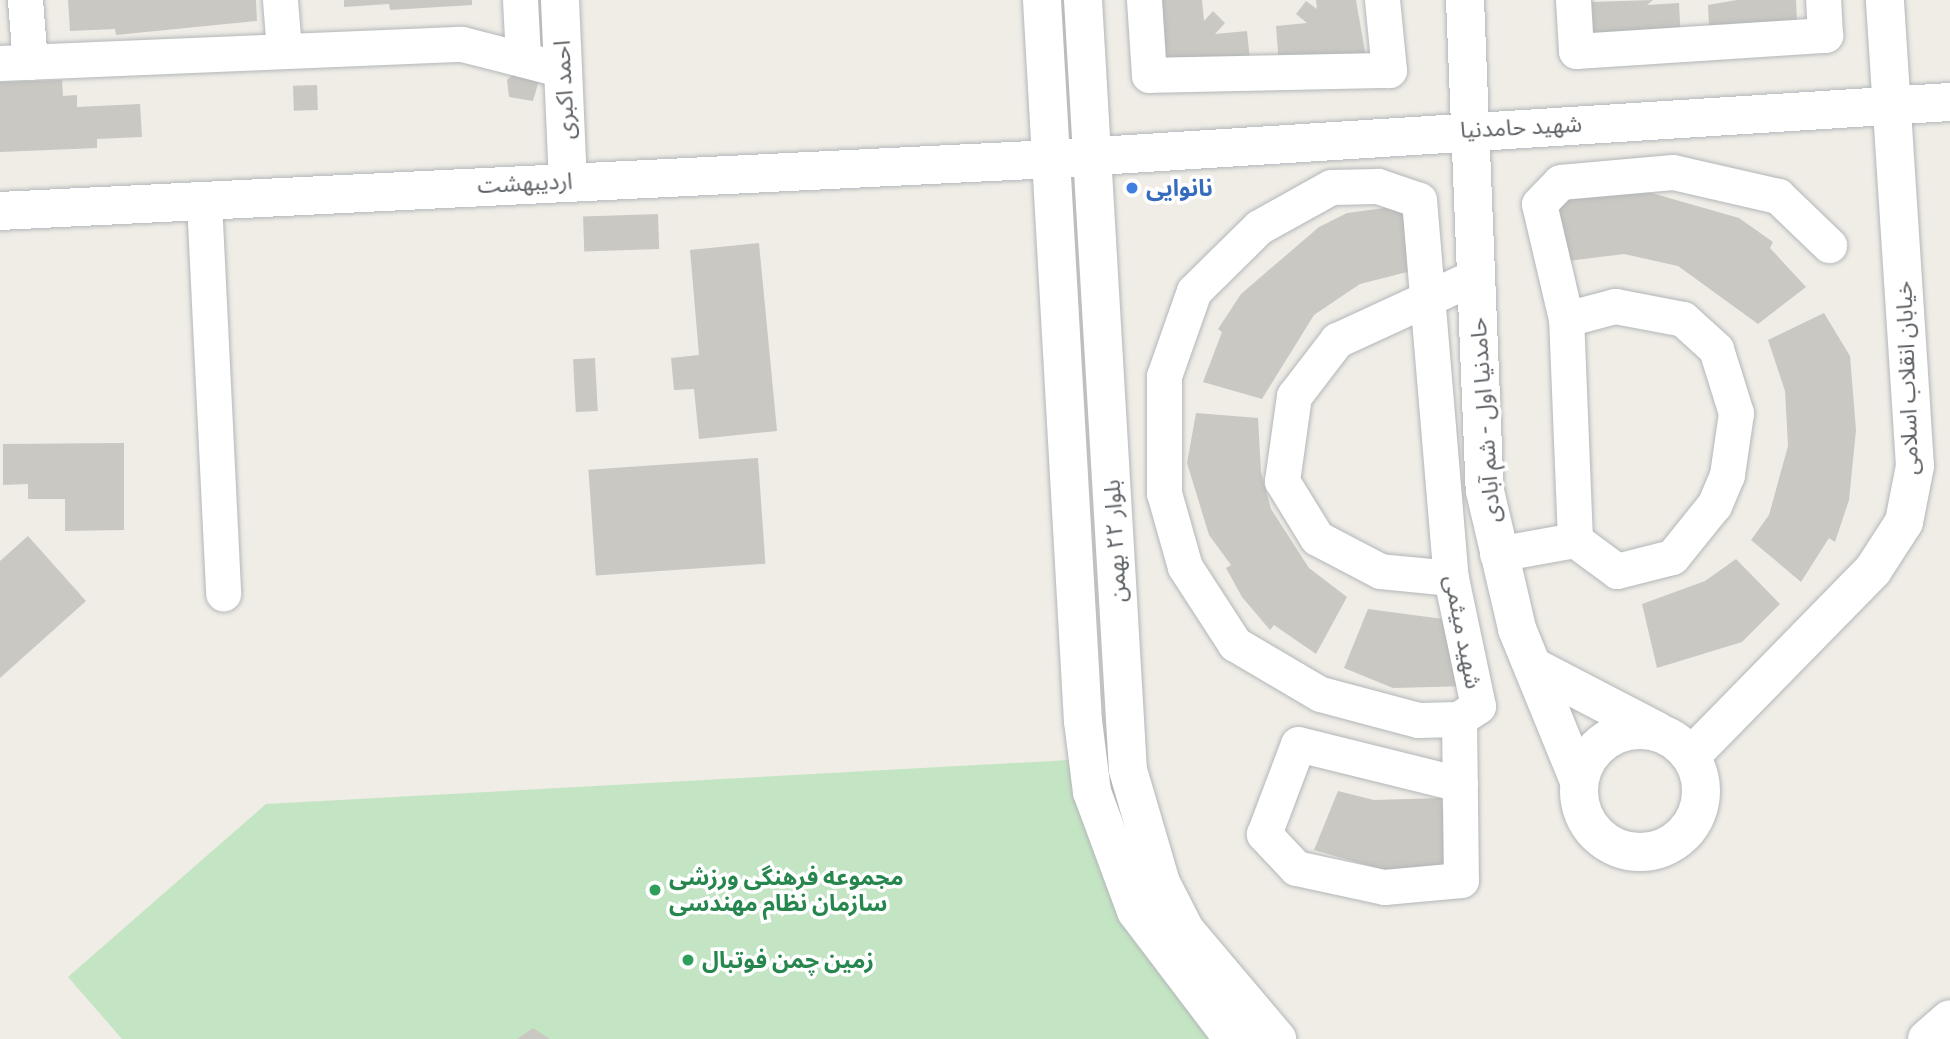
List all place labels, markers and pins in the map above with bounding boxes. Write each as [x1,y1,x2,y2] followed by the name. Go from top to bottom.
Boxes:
[1146,174,1213,202] place label: نانوایی
[1124,180,1140,196] marker: نانوایی
[669,863,904,917] place label: مجموعه فرهنگی ورزشی سازمان نظام مهندسی
[647,882,663,898] marker: مجموعه فرهنگی ورزشی سازمان نظام مهندسی
[702,946,874,974] place label: زمین چمن فوتبال
[680,952,696,968] marker: زمین چمن فوتبال

